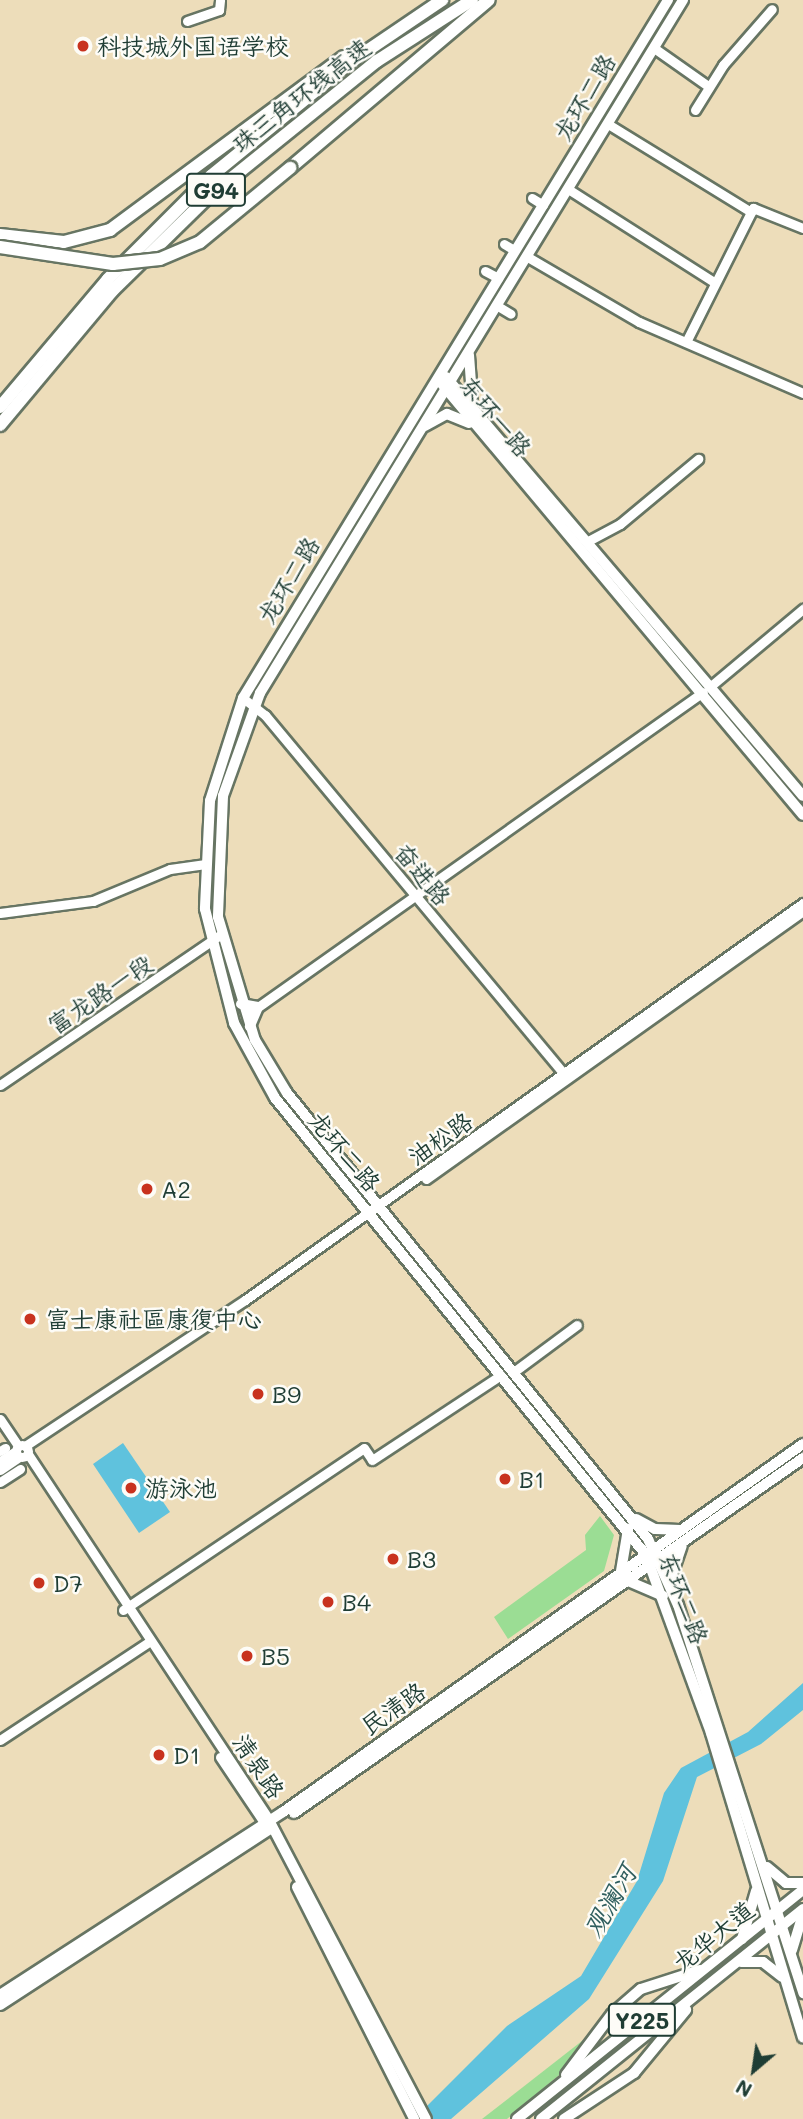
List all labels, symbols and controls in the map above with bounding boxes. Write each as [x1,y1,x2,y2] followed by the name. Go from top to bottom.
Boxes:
[97,32,289,60] place label: 科技城外国语学校
[226,32,376,158] street label: 珠三角环线高速
[75,38,91,54] marker: 科技城外国语学校
[547,48,621,146] street label: 龙环二路
[184,170,248,210] road number: G94
[454,370,538,462] street label: 东环一路
[251,531,325,629] street label: 龙环二路
[389,837,457,911] street label: 奋进路
[42,949,158,1039] street label: 富龙路一段
[303,1105,387,1197] street label: 龙环二路
[402,1106,478,1170] street label: 油松路
[161,1175,191,1203] place label: A2
[139,1181,155,1197] marker: A2
[46,1305,262,1333] place label: 富士康社區康復中心
[20,1309,40,1329] marker: 富士康社區康復中心
[272,1380,301,1408] place label: B9
[250,1386,266,1402] marker: B9
[519,1465,545,1493] place label: B1
[497,1471,513,1487] marker: B1
[145,1474,217,1502] place label: 游泳池
[123,1480,139,1496] marker: 游泳池
[407,1545,436,1573] place label: B3
[653,1548,715,1648] street label: 东环二路
[385,1551,401,1567] marker: B3
[53,1569,83,1597] place label: D7
[31,1575,47,1591] marker: D7
[342,1588,371,1616] place label: B4
[320,1594,336,1610] marker: B4
[261,1642,290,1670] place label: B5
[239,1648,255,1664] marker: B5
[355,1676,431,1740] street label: 民清路
[227,1728,291,1804] street label: 清泉路
[173,1741,200,1769] place label: D1
[151,1747,167,1763] marker: D1
[577,1859,643,1943] water label: 观澜河
[667,1895,759,1977] street label: 龙华大道
[607,2000,677,2039] road number: Y225
[719,2035,789,2105] north arrow
[731,2074,756,2103] text: N

